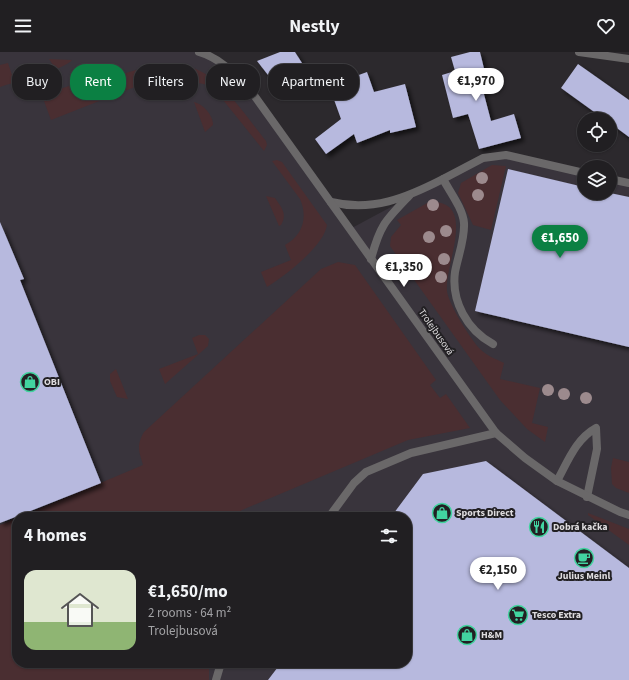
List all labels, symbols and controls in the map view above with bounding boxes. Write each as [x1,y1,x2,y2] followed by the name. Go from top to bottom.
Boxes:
[289,14,340,39] text: Nestly
[12,15,34,37] icon: menu
[595,15,617,37] icon: heart
[12,64,62,100] chip: Buy
[70,64,126,100] chip: Rent
[134,64,198,100] chip: Filters
[206,64,260,100] chip: New
[268,64,359,100] chip: Apartment
[443,68,509,102] pin: €1,970
[457,72,495,90] text: €1,970
[577,112,617,200] map controls
[577,112,617,152] button: locate
[577,160,617,200] button: layers
[527,225,593,259] pin: €1,650
[541,229,579,247] text: €1,650
[371,254,437,288] pin: €1,350
[385,258,423,276] text: €1,350
[415,306,457,358] street label: Trolejbusová
[19,371,41,393] shop icon: OBI
[44,375,60,389] place label: OBI
[431,502,453,524] shop icon: Sports Direct
[456,506,514,520] place label: Sports Direct
[528,516,550,538] restaurant icon: Dobrá kačka
[553,520,608,534] place label: Dobrá kačka
[24,524,86,548] text: 4 homes
[378,525,400,547] icon: filters
[573,547,595,569] cafe icon: Julius Meinl
[465,557,531,591] pin: €2,150
[479,561,517,579] text: €2,150
[558,569,610,583] place label: Julius Meinl
[148,580,228,604] text: €1,650/mo
[56,586,104,634] icon: home
[148,604,231,622] text: 2 rooms · 64 m²
[507,604,529,626] supermarket icon: Tesco Extra
[532,608,581,622] place label: Tesco Extra
[148,622,218,640] text: Trolejbusová
[456,624,478,646] shop icon: H&M
[481,628,502,642] place label: H&M

